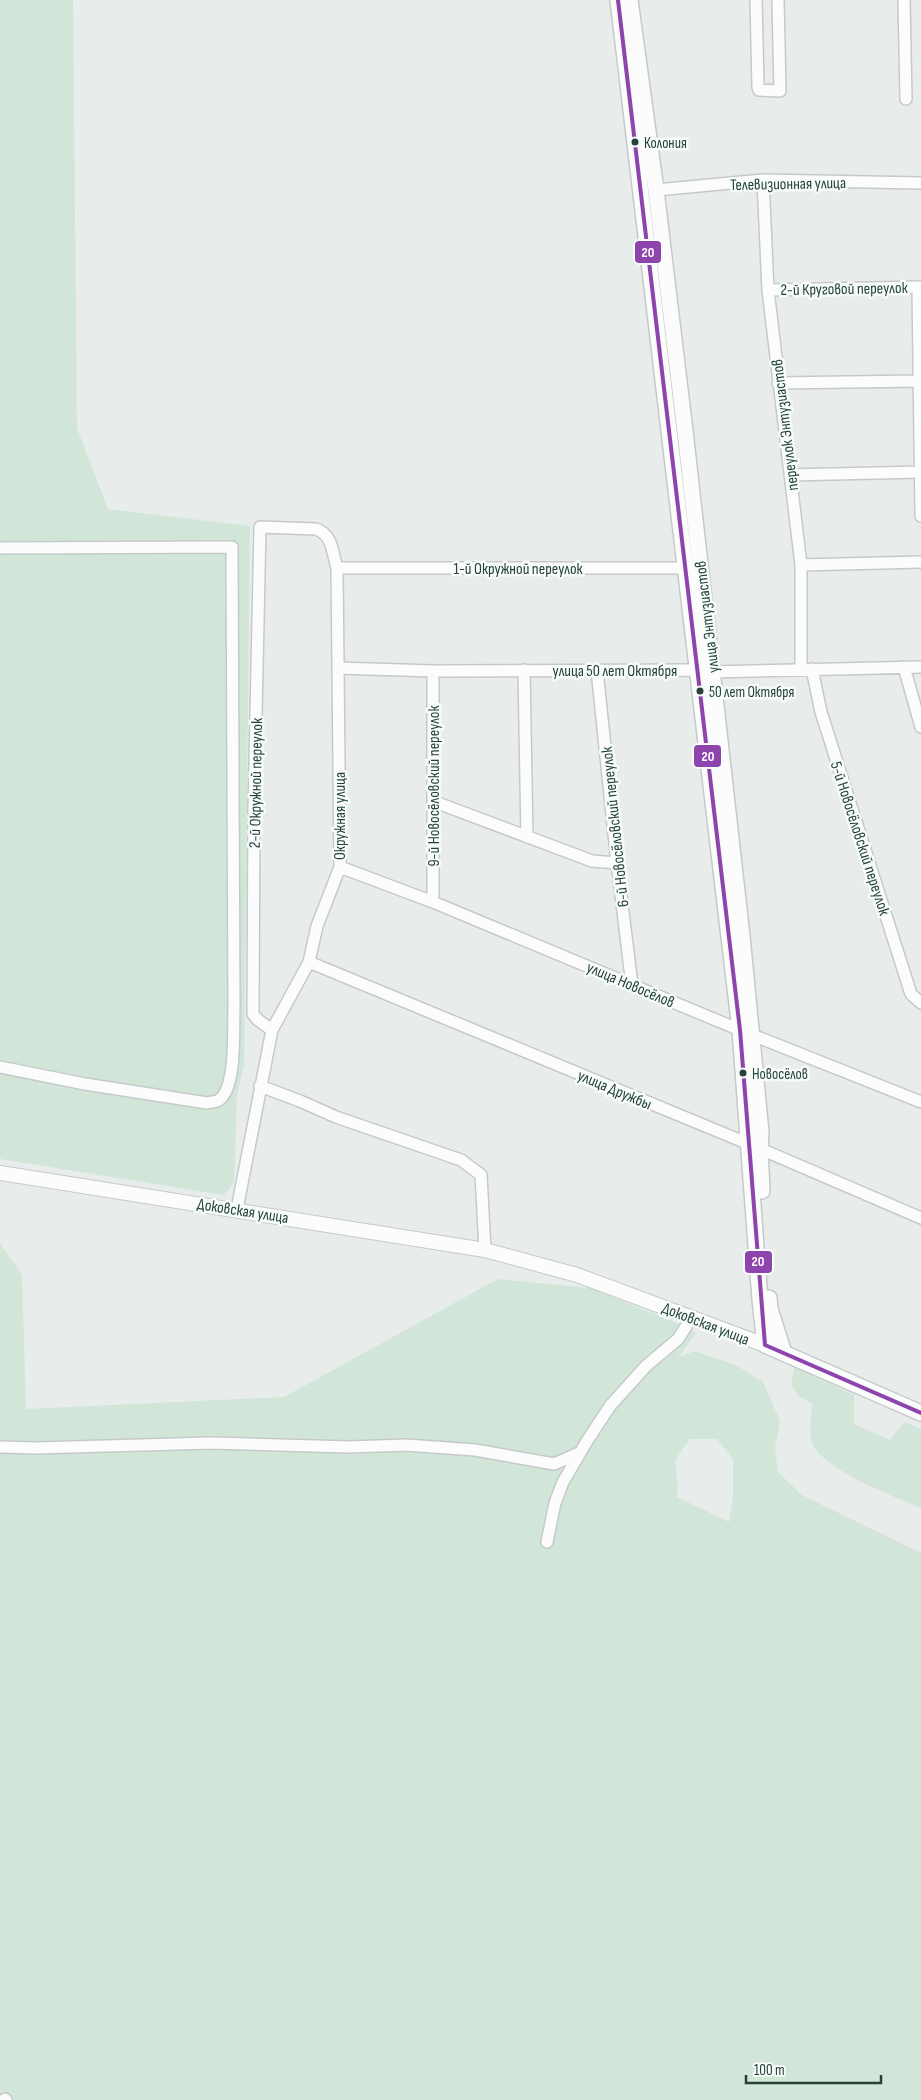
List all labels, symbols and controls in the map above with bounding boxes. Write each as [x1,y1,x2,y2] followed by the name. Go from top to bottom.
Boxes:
[644,134,687,153] place label: Колония
[630,137,640,147] marker: Колония
[730,174,846,195] street label: Телевизионная улица
[634,240,662,264] line badge: 20
[642,244,655,261] text: 20
[780,279,909,300] street label: 2-й Круговой переулок
[768,358,803,492] street label: переулок Энтузиастов
[453,560,584,579] street label: 1-й Окружной переулок
[691,560,724,674] street label: улица Энтузиастов
[553,662,677,681] street label: улица 50 лет Октября
[709,683,794,702] place label: 50 лет Октября
[695,686,705,696] marker: 50 лет Октября
[425,705,444,867] street label: 9-й Новосёловский переулок
[246,717,267,848] street label: 2-й Окружной переулок
[693,744,722,768] line badge: 20
[598,745,633,908] street label: 6-й Новосёловский переулок
[702,748,715,765] text: 20
[826,759,894,919] street label: 5-й Новосёловский переулок
[331,772,350,860] street label: Окружная улица
[584,958,677,1012] street label: улица Новосёлов
[752,1065,808,1084] place label: Новосёлов
[575,1066,654,1114] street label: улица Дружбы
[738,1068,748,1078] marker: Новосёлов
[196,1195,290,1228] street label: Доковская улица
[744,1250,773,1274] line badge: 20
[752,1253,765,1270] text: 20
[659,1299,752,1350] street label: Доковская улица
[746,2052,881,2084] scale bar
[754,2061,785,2080] text: 100 m

